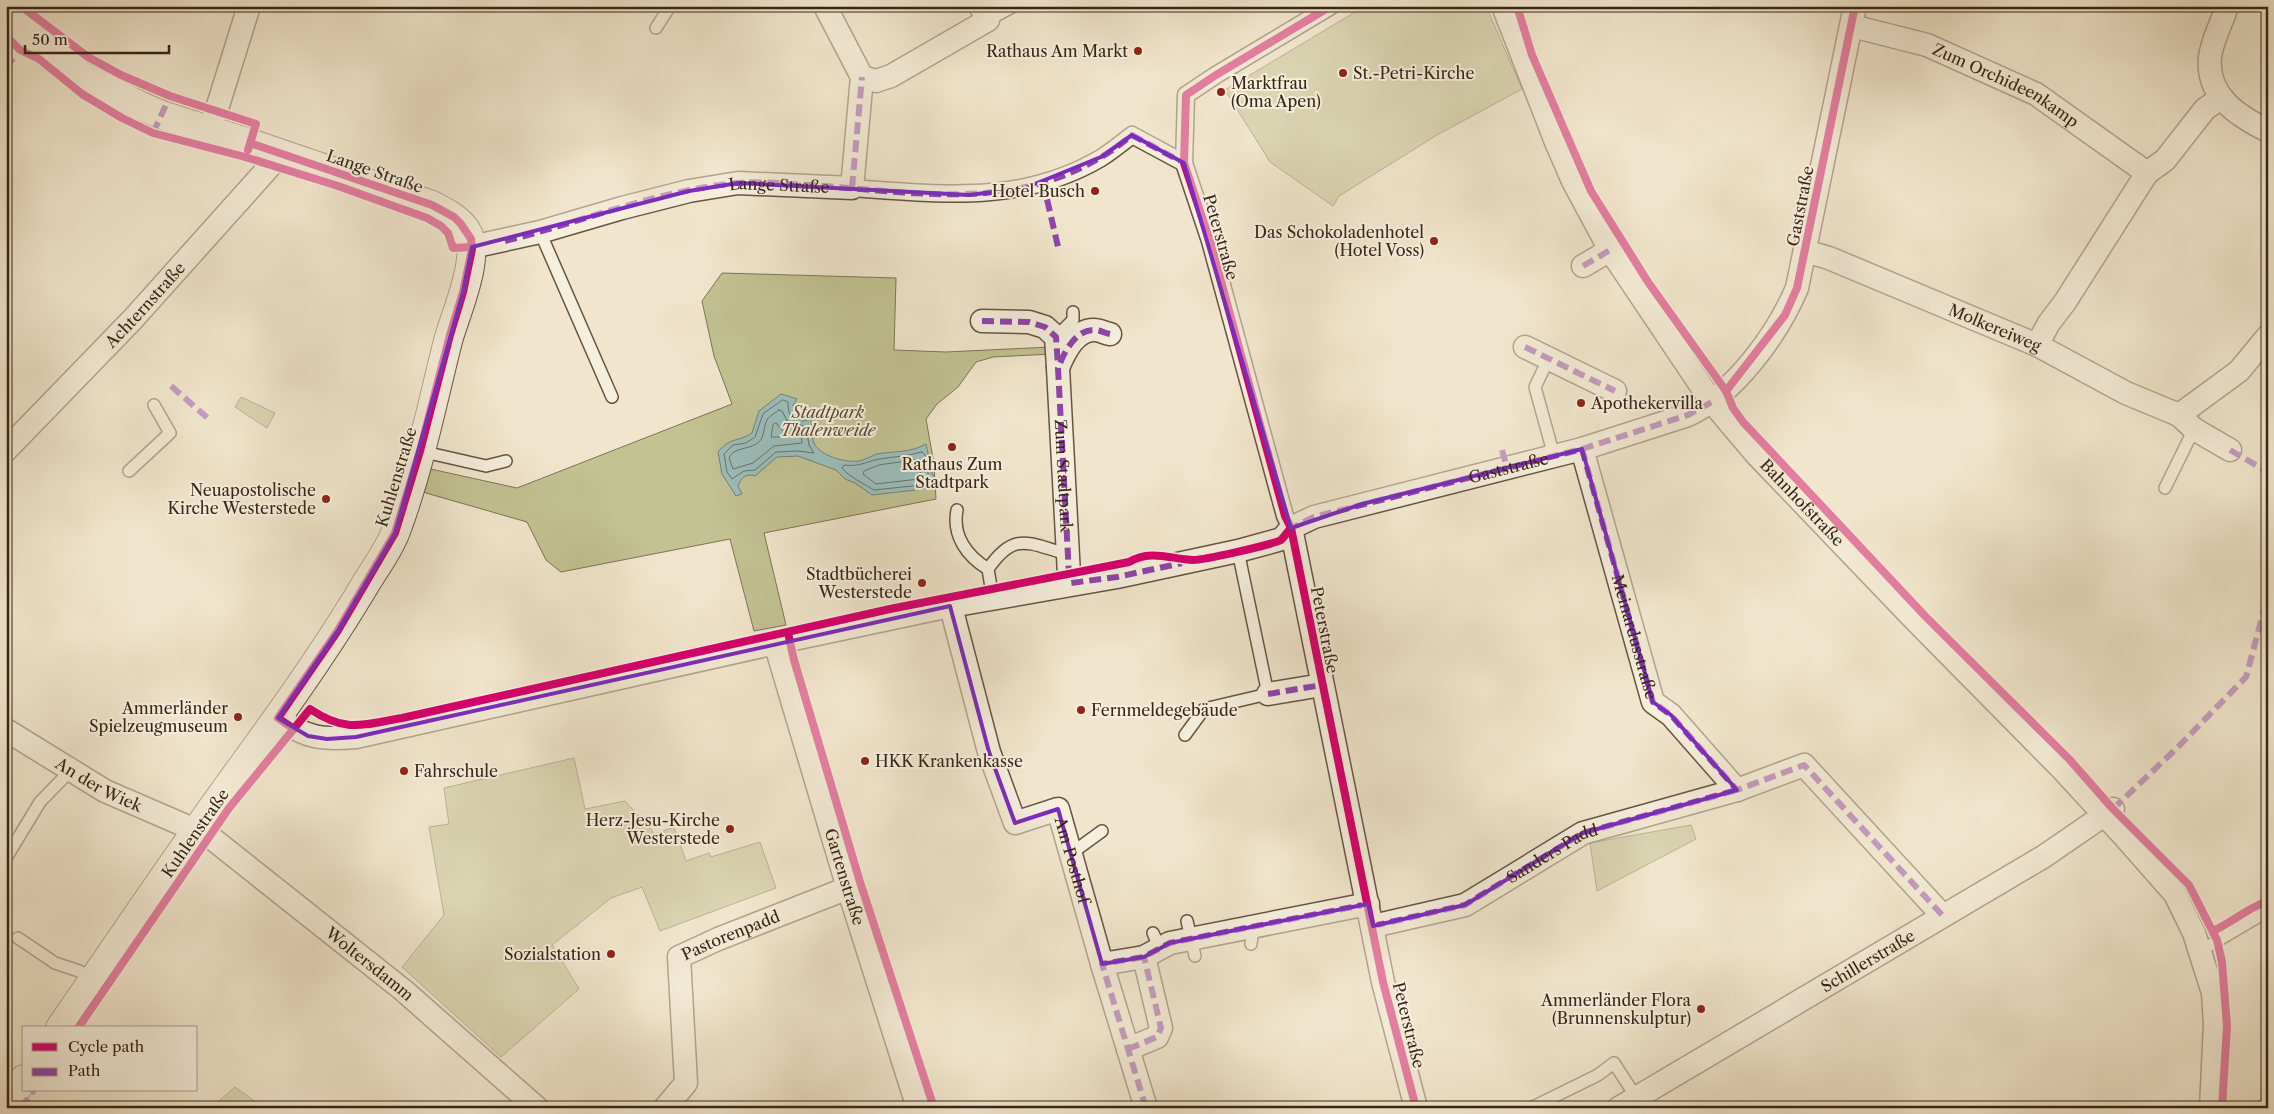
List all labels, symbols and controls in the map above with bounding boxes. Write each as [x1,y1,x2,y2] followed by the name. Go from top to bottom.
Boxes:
[25,22,169,54] scale bar
[32,30,68,49] text: 50 m
[1930,39,2083,132] street label: Zum Orchideenkamp
[986,41,1128,61] place label: Rathaus Am Markt
[1132,45,1144,57] marker: Rathaus Am Markt
[1353,63,1474,83] place label: St.-Petri-Kirche
[1337,67,1349,79] marker: St.-Petri-Kirche
[1231,73,1321,111] place label: Marktfrau (Oma Apen)
[1215,86,1227,98] marker: Marktfrau (Oma Apen)
[324,145,426,197] street label: Lange Straße
[1782,164,1818,248] street label: Gaststraße
[727,173,830,197] street label: Lange Straße
[992,181,1085,201] place label: Hotel Busch
[1089,185,1101,197] marker: Hotel Busch
[1199,192,1243,282] street label: Peterstraße
[1254,222,1424,260] place label: Das Schokoladenhotel (Hotel Voss)
[1428,235,1440,247] marker: Das Schokoladenhotel (Hotel Voss)
[100,258,189,353] street label: Achternstraße
[1946,299,2045,356] street label: Molkereiweg
[1590,393,1704,413] place label: Apothekervilla
[1575,397,1587,409] marker: Apothekervilla
[781,402,877,440] park label: Stadtpark Thalenweide
[1051,419,1077,534] street label: Zum Stadtpark
[371,424,421,530] street label: Kuhlenstraße
[946,441,958,453] marker: Rathaus Zum Stadtpark
[1466,448,1550,487] street label: Gaststraße
[902,454,1002,492] place label: Rathaus Zum Stadtpark
[1756,455,1849,550] street label: Bahnhofstraße
[168,480,316,518] place label: Neuapostolische Kirche Westerstede
[320,493,332,505] marker: Neuapostolische Kirche Westerstede
[806,564,912,602] place label: Stadtbücherei Westerstede
[1608,572,1662,702] street label: Meinardusstraße
[916,577,928,589] marker: Stadtbücherei Westerstede
[1307,585,1343,675] street label: Peterstraße
[89,698,228,736] place label: Ammerländer Spielzeugmuseum
[1091,700,1238,720] place label: Fernmeldegebäude
[1075,704,1087,716] marker: Fernmeldegebäude
[232,711,244,723] marker: Ammerländer Spielzeugmuseum
[875,751,1023,771] place label: HKK Krankenkasse
[51,753,146,816] street label: An der Wiek
[859,755,871,767] marker: HKK Krankenkasse
[414,761,498,781] place label: Fahrschule
[398,765,410,777] marker: Fahrschule
[157,785,233,881] street label: Kuhlenstraße
[586,810,720,848] place label: Herz-Jesu-Kirche Westerstede
[1050,814,1095,908] street label: Am Posthof
[1503,819,1600,887] street label: Sanders Padd
[724,823,736,835] marker: Herz-Jesu-Kirche Westerstede
[821,826,869,928] street label: Gartenstraße
[678,906,783,964] street label: Pastorenpadd
[321,922,418,1005] street label: Woltersdamm
[1817,925,1918,996] street label: Schillerstraße
[504,944,601,964] place label: Sozialstation
[605,948,617,960] marker: Sozialstation
[1389,980,1429,1070] street label: Peterstraße
[1540,990,1692,1028] place label: Ammerländer Flora (Brunnenskulptur)
[1695,1003,1707,1015] marker: Ammerländer Flora (Brunnenskulptur)
[22,1026,198,1092] legend
[68,1037,145,1056] text: Cycle path
[68,1061,101,1080] text: Path

